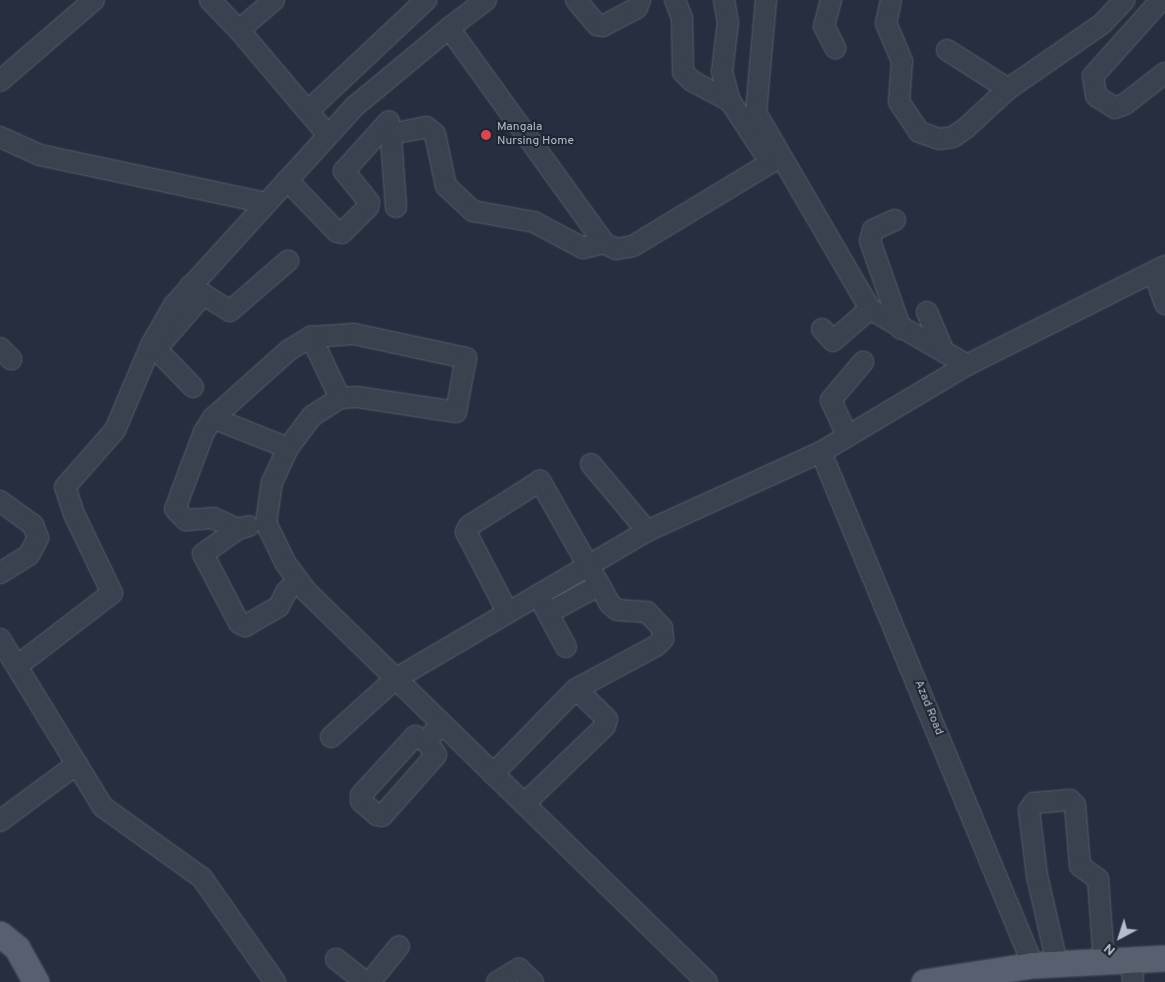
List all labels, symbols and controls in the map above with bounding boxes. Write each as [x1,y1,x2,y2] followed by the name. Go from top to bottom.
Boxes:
[497,121,574,149] place label: Mangala Nursing Home
[479,128,493,142] marker: Mangala Nursing Home
[910,678,946,738] street label: Azad Road
[1095,912,1145,962] north arrow
[1101,939,1119,959] text: N

